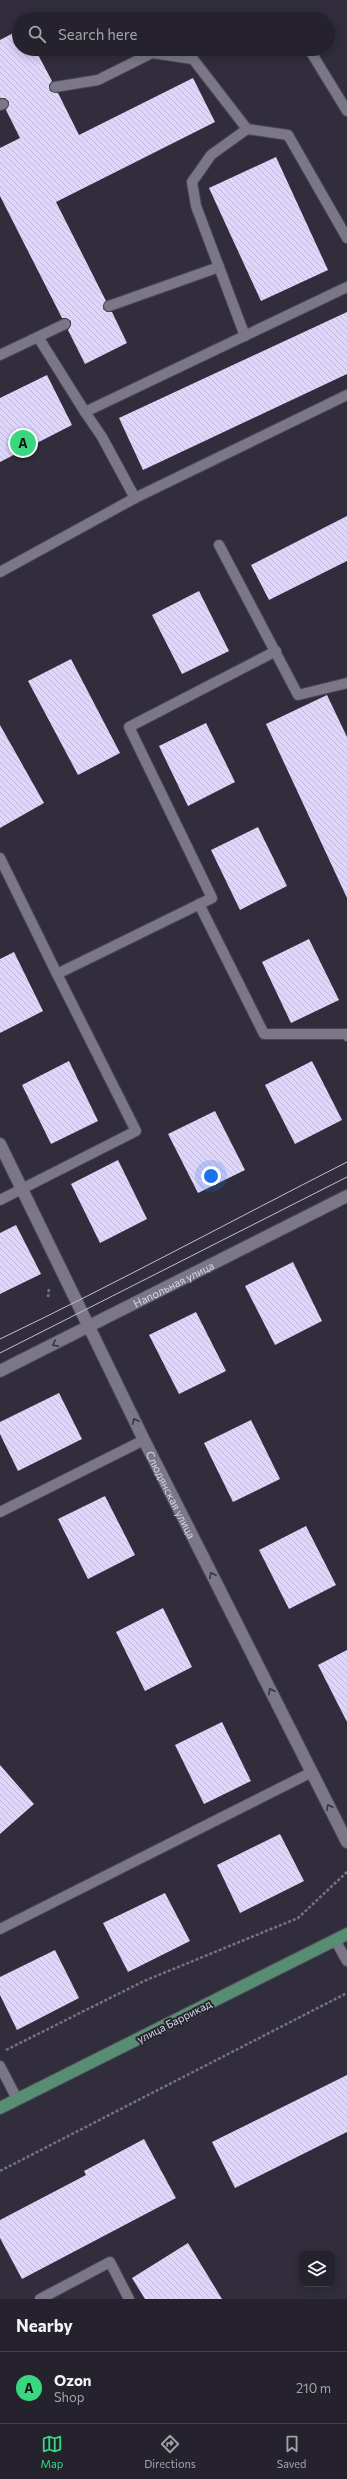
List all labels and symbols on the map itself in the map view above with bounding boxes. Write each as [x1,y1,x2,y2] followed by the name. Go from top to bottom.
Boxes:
[10,428,36,458] pin: A
[201,1166,221,1186] your location
[131,1258,216,1309] street label: Напольная улица
[52,1339,60,1346] one-way arrow
[132,1418,140,1426] one-way arrow
[144,1448,199,1540] street label: Слюдянская улица
[209,1572,217,1579] one-way arrow
[268,1688,276,1695] one-way arrow
[327,1804,334,1811] one-way arrow
[135,1996,214,2045] street label: улица Баррикад

